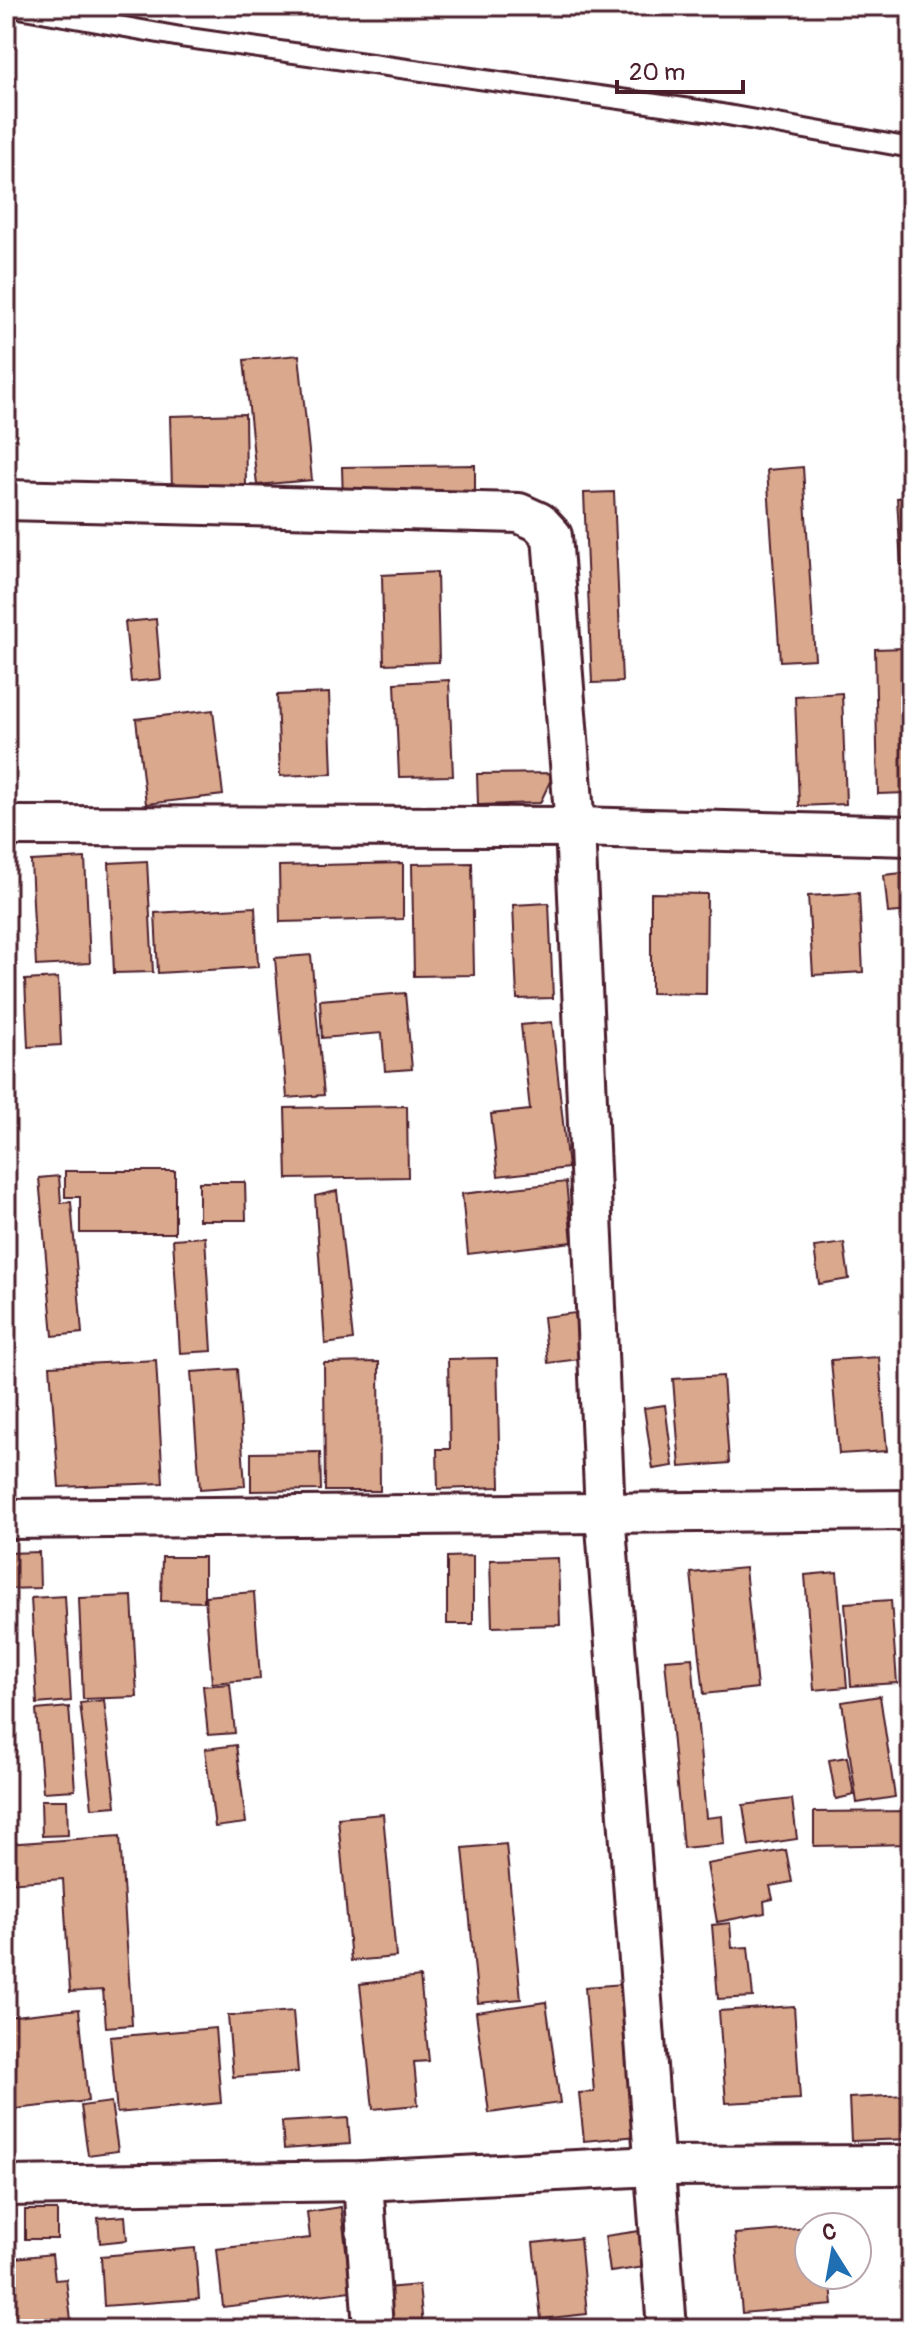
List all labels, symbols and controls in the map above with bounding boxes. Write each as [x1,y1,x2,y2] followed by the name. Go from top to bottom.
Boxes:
[617,44,743,94] scale bar
[629,58,685,87] text: 20 m
[793,2211,873,2291] north arrow
[820,2217,839,2247] text: С

